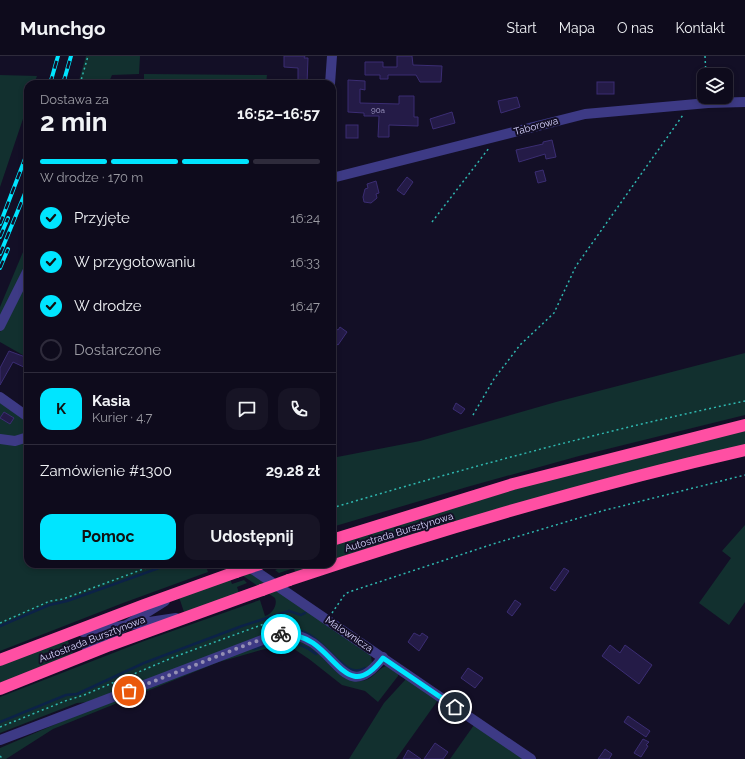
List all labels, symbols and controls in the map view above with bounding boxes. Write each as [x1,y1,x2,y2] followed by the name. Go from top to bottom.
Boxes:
[20,17,105,39] text: Munchgo
[507,20,537,36] text: Start
[559,20,595,36] text: Mapa
[617,20,654,36] text: O nas
[676,20,725,36] text: Kontakt
[697,68,733,104] map controls
[697,68,733,104] button: layers
[40,92,109,107] text: Dostawa za
[237,105,320,123] text: 16:52–16:57
[371,105,385,115] house number: 90a
[40,107,107,137] text: 2 min
[513,115,559,137] street label: Taborowa
[40,170,143,185] text: W drodze · 170 m
[40,207,62,229] icon: check
[74,209,130,227] text: Przyjęte
[290,211,320,226] text: 16:24
[40,251,62,273] icon: check
[74,253,195,271] text: W przygotowaniu
[290,255,320,270] text: 16:33
[40,295,62,317] icon: check
[74,297,142,315] text: W drodze
[290,299,320,314] text: 16:47
[74,341,161,359] text: Dostarczone
[226,388,268,430] button: chat
[278,388,320,430] button: phone
[92,392,130,410] text: Kasia
[56,400,66,418] text: K
[92,410,152,425] text: Kurier · 4.7
[40,462,172,480] text: Zamówienie #1300
[266,462,320,480] text: 29.28 zł
[343,510,455,554] street label: Autostrada Bursztynowa
[40,514,176,560] button: Pomoc
[184,514,320,560] button: Udostępnij
[37,614,147,664] street label: Autostrada Bursztynowa
[261,614,301,654] courier
[323,614,375,654] street label: Malownicza
[270,623,292,645] icon: bike
[112,674,146,708] pin
[118,680,140,702] icon: bag
[438,690,472,724] pin
[444,696,466,718] icon: home

